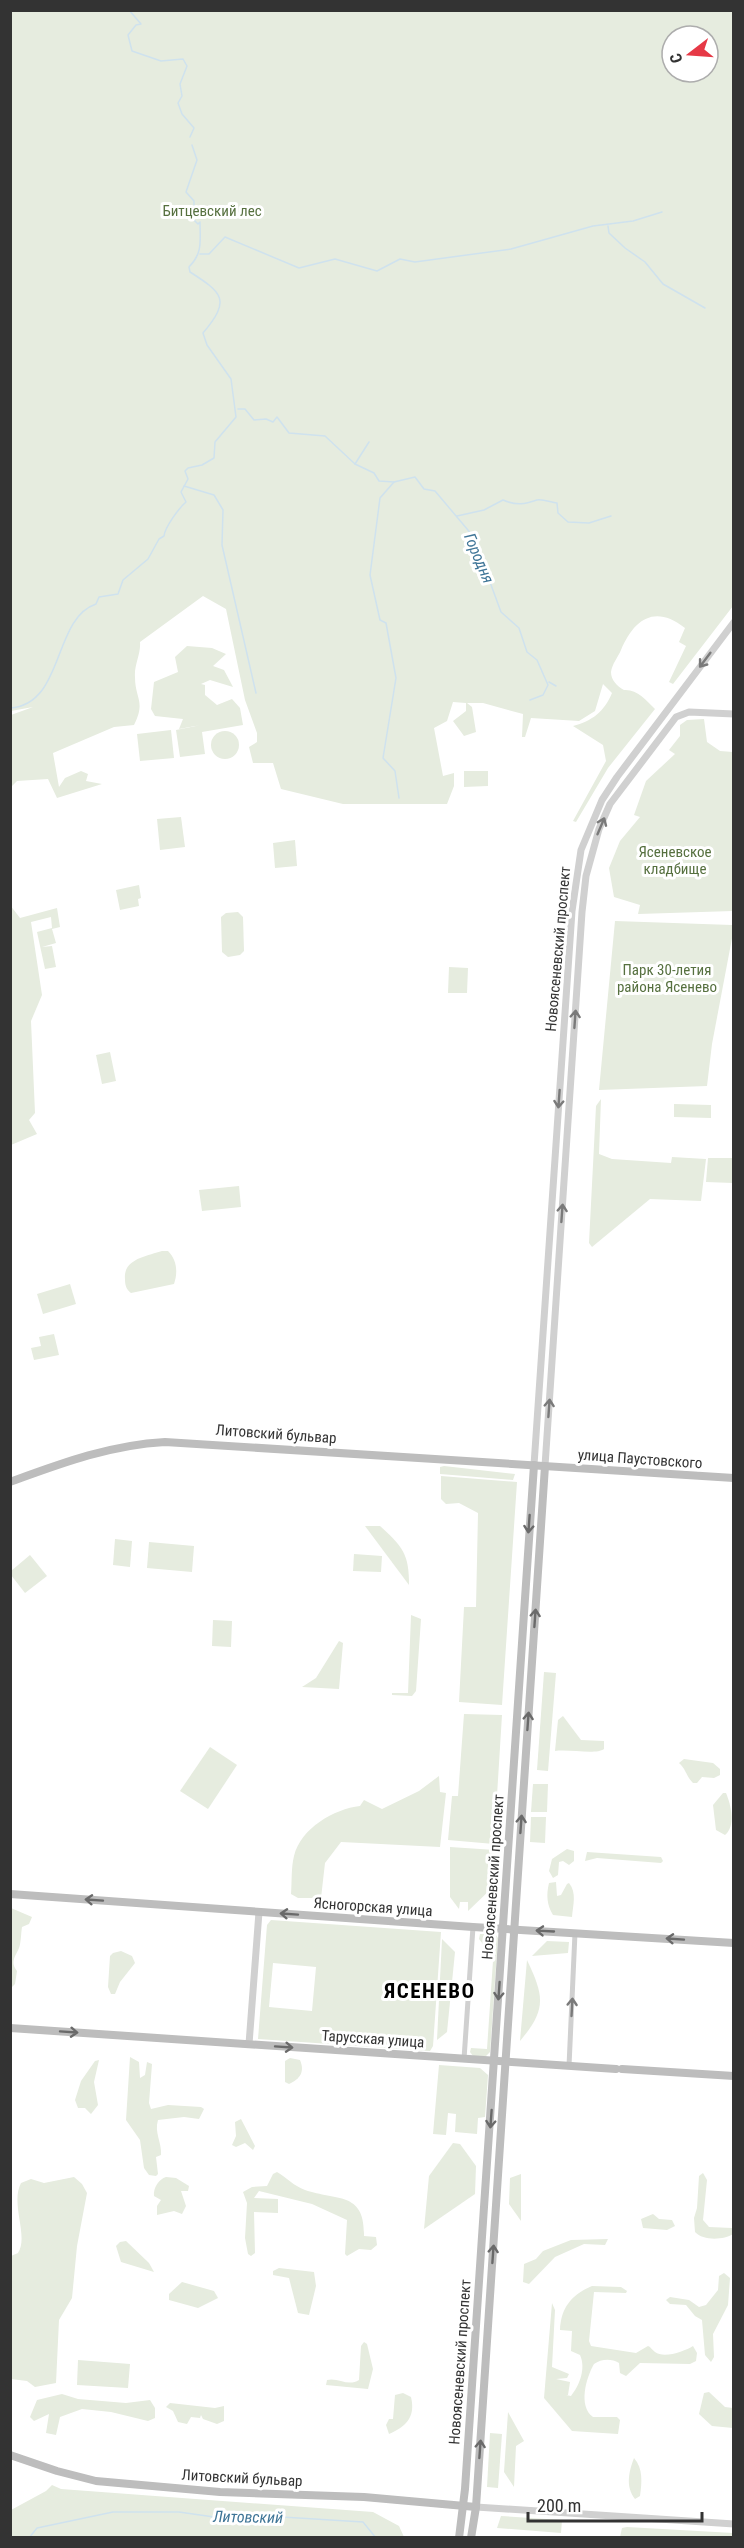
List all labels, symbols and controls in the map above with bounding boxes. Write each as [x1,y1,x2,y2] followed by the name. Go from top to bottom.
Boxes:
[660,24,720,84] north arrow
[666,51,687,65] text: С
[162,202,262,220] park label: Битцевский лес
[460,530,498,586] water label: Городня
[699,652,712,668] one-way arrow
[595,818,607,836] one-way arrow
[638,843,712,878] park label: Ясеневское кладбище
[542,866,574,1032] street label: Новоясеневский проспект
[617,961,717,996] park label: Парк 30-летия района Ясенево
[570,1009,581,1029] one-way arrow
[554,1089,565,1109] one-way arrow
[556,1204,567,1224] one-way arrow
[544,1398,555,1418] one-way arrow
[215,1421,337,1447] street label: Литовский бульвар
[577,1446,703,1472] street label: улица Паустовского
[524,1513,535,1533] one-way arrow
[530,1608,541,1628] one-way arrow
[523,1712,534,1732] one-way arrow
[478,1794,508,1960] street label: Новоясеневский проспект
[516,1815,527,1835] one-way arrow
[85,1894,105,1905] one-way arrow
[313,1894,433,1920] street label: Ясногорская улица
[279,1908,299,1919] one-way arrow
[535,1926,555,1937] one-way arrow
[666,1933,686,1944] one-way arrow
[383,1979,476,2003] district label: ЯСЕНЕВО
[493,1980,504,2000] one-way arrow
[566,1998,577,2018] one-way arrow
[58,2026,78,2037] one-way arrow
[321,2026,425,2052] street label: Тарусская улица
[274,2041,294,2052] one-way arrow
[485,2109,496,2129] one-way arrow
[487,2245,498,2265] one-way arrow
[445,2279,475,2445] street label: Новоясеневский проспект
[475,2439,486,2459] one-way arrow
[181,2466,303,2490] street label: Литовский бульвар
[528,2485,702,2523] scale bar
[537,2495,581,2516] text: 200 m
[212,2507,283,2527] water label: Литовский

